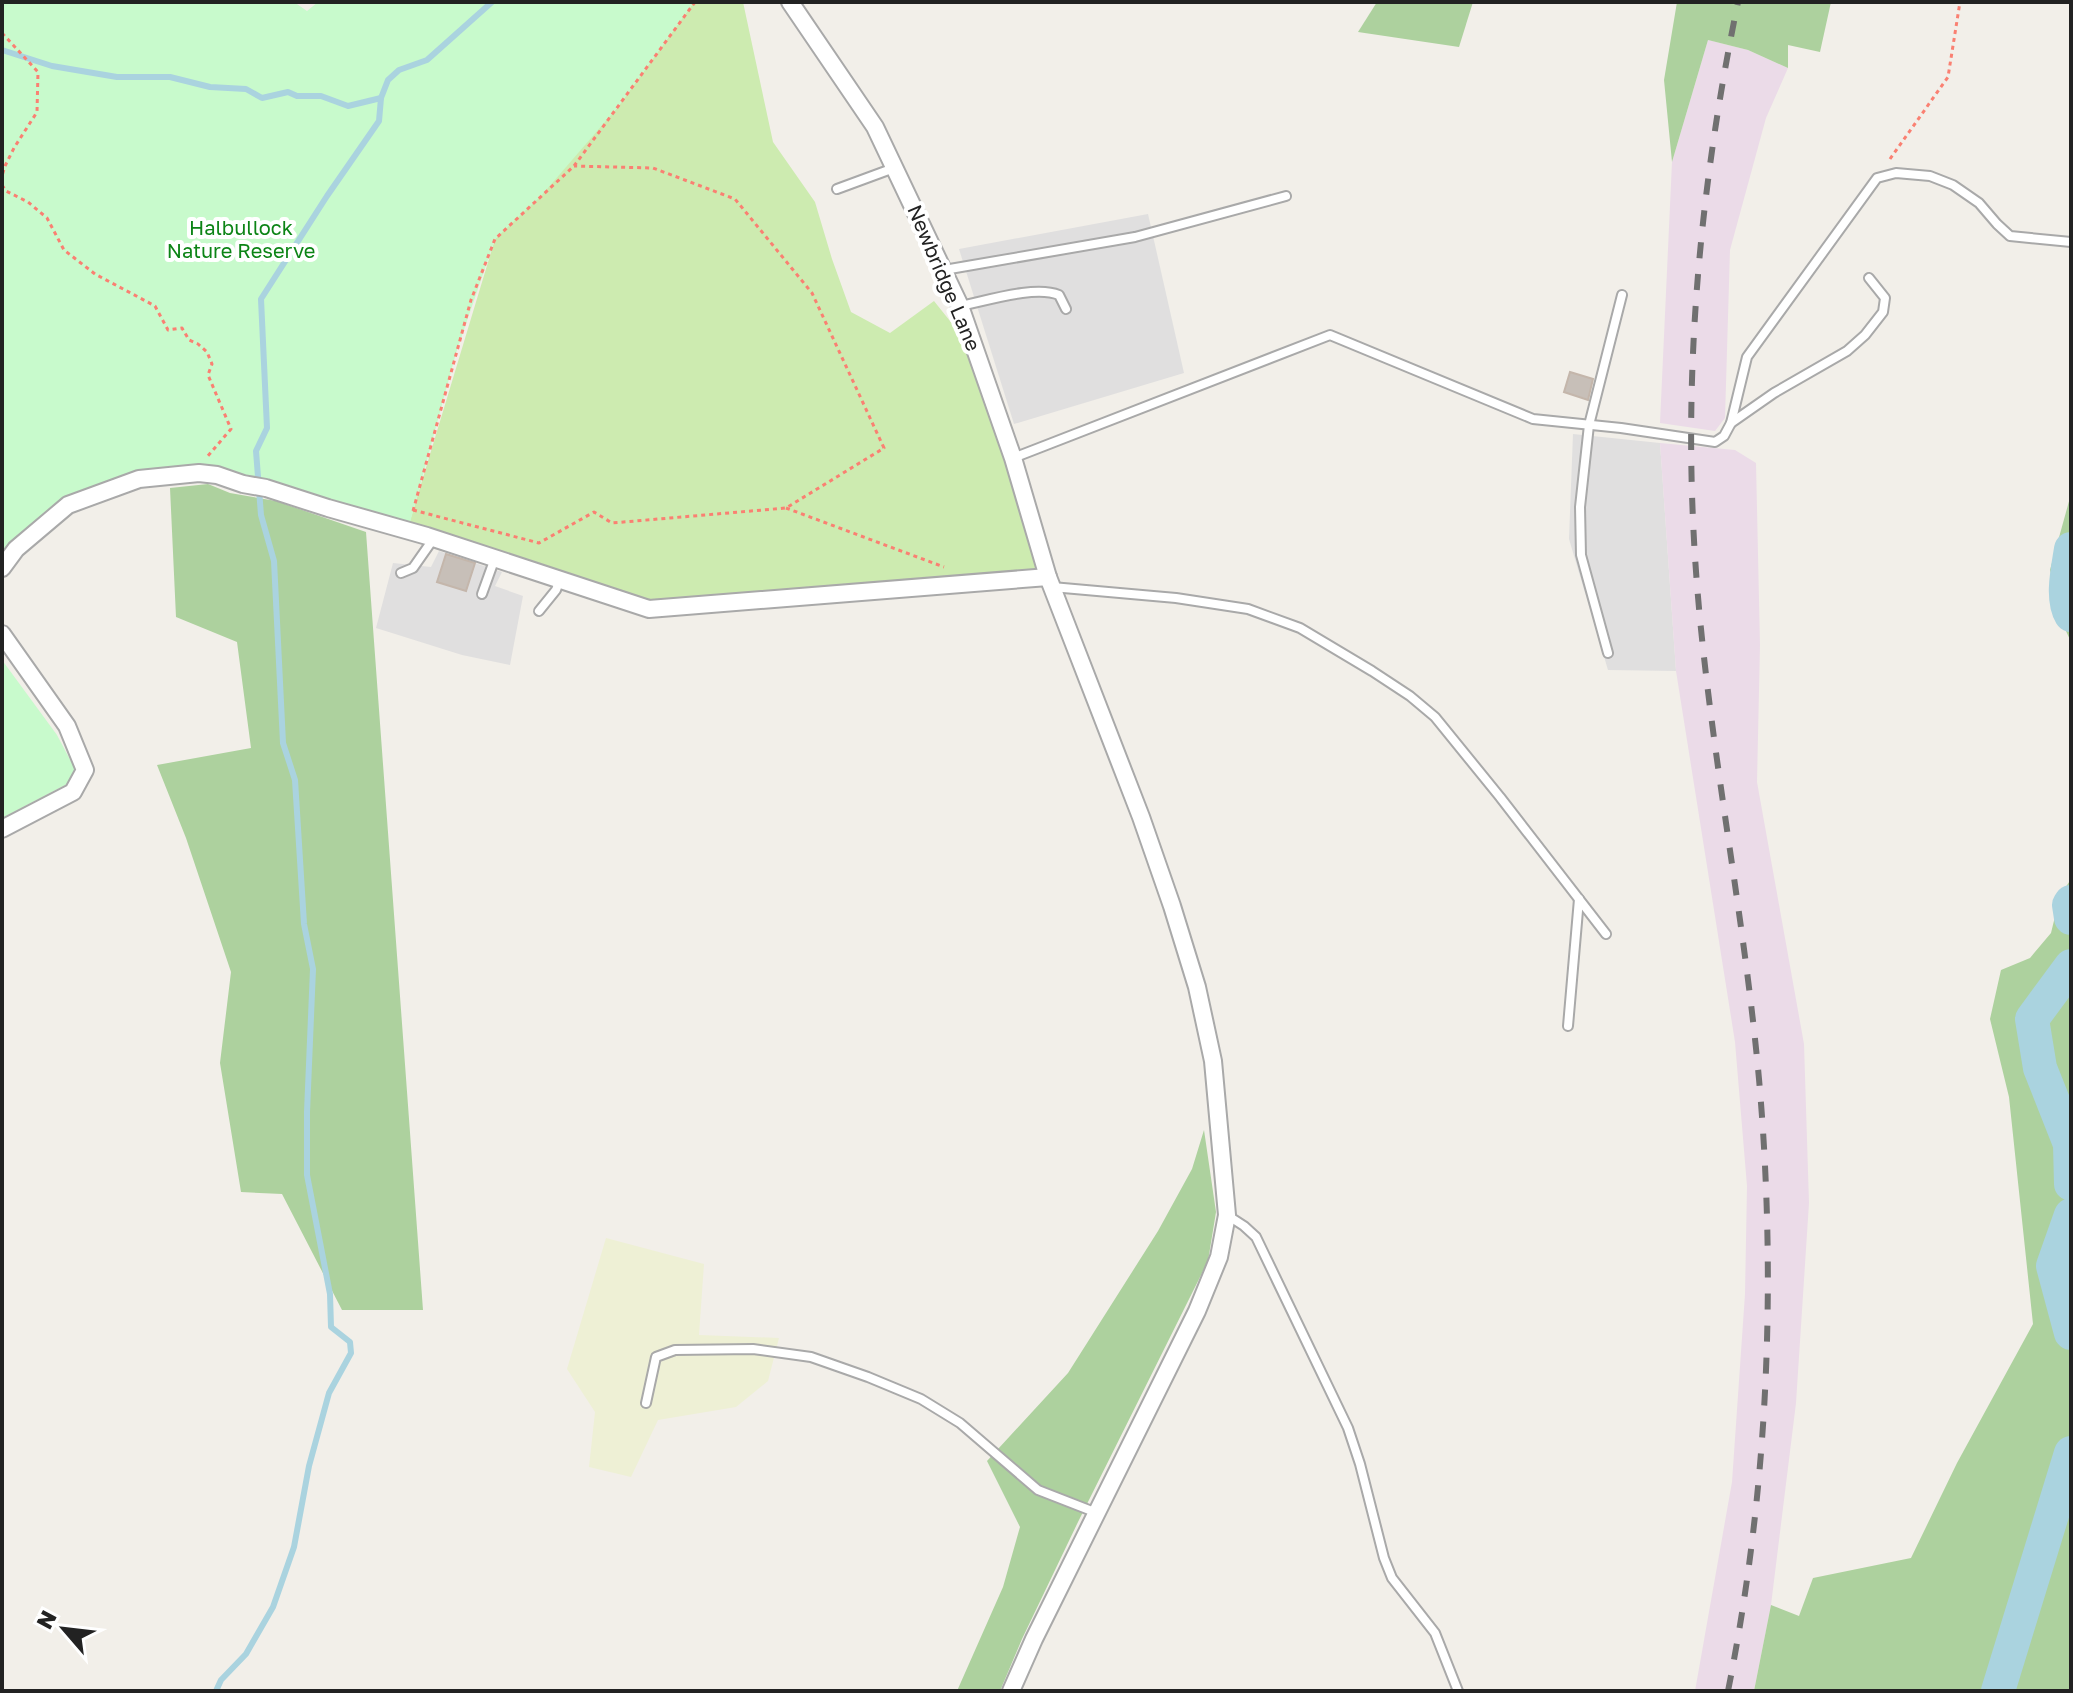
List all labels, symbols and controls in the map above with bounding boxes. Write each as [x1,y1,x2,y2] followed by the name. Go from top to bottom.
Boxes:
[903,201,986,354] street label: Newbridge Lane
[167,215,315,262] park label: Halbullock Nature Reserve
[24,1589,104,1669] north arrow
[30,1606,62,1633] text: N

